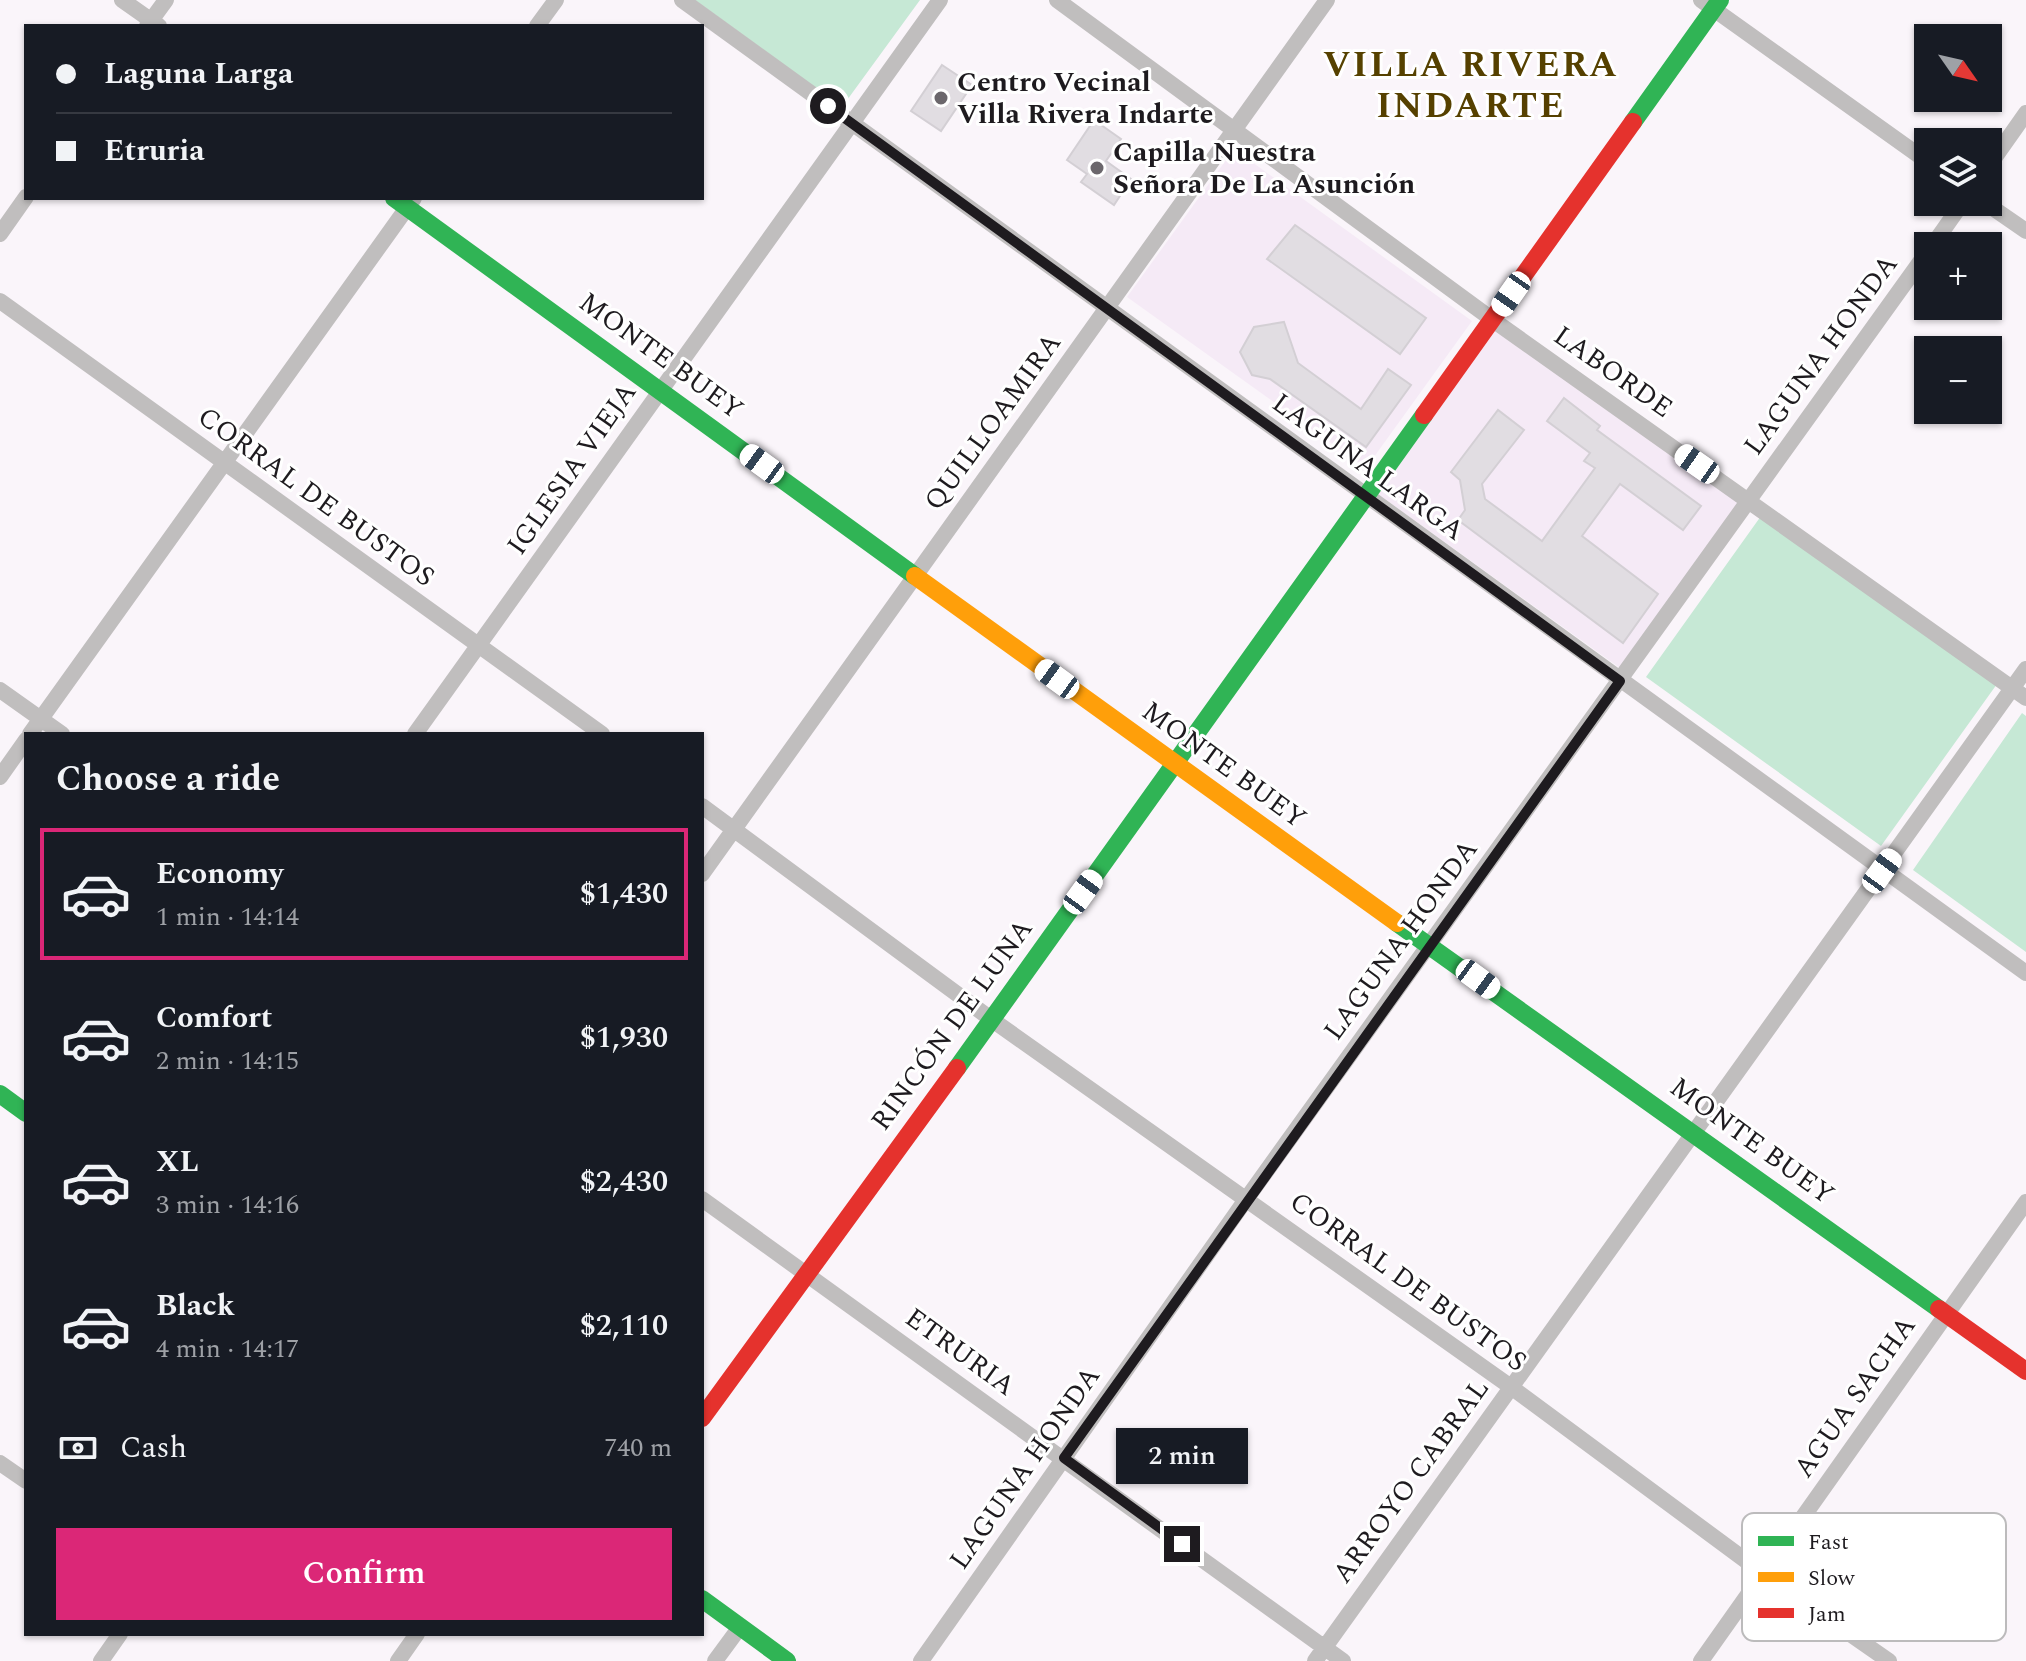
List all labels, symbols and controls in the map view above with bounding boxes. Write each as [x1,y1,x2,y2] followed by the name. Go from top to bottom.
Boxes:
[1914,24,2002,112] north arrow
[1914,24,2002,424] map controls
[1323,38,1619,134] district label: VILLA RIVERA INDARTE
[104,51,293,97] text: Laguna Larga
[957,61,1213,136] place label: Centro Vecinal Villa Rivera Indarte
[810,88,846,124] route start
[932,89,950,107] marker: Centro Vecinal Villa Rivera Indarte
[104,128,205,174] text: Etruria
[1914,128,2002,216] button: layers
[1113,131,1415,206] place label: Capilla Nuestra Señora De La Asunción
[1088,159,1106,177] marker: Capilla Nuestra Señora De La Asunción
[1914,232,2002,320] button: +
[1733,245,1909,465] street label: LAGUNA HONDA
[1487,267,1535,321] car
[570,281,752,431] street label: MONTE BUEY
[1544,315,1682,429] street label: LABORDE
[914,324,1072,520] street label: QUILLOAMIRA
[1914,336,2002,424] button: −
[496,374,648,564] street label: IGLESIA VIEJA
[1263,382,1473,552] street label: LAGUNA LARGA
[188,396,444,598] street label: CORRAL DE BUSTOS
[736,440,788,488] car
[1670,440,1724,488] car
[1031,655,1083,703] car
[1133,690,1315,840] street label: MONTE BUEY
[56,752,280,807] text: Choose a ride
[1313,830,1489,1050] street label: LAGUNA HONDA
[1858,845,1906,897] car
[156,851,283,897] text: Economy
[60,858,132,930] icon: car
[1059,866,1107,918] car
[580,871,668,917] text: $1,430
[156,897,299,937] text: 1 min · 14:14
[860,910,1044,1140] street label: RINCÓN DE LUNA
[1452,955,1504,1003] car
[156,995,272,1041] text: Comfort
[60,1002,132,1074] icon: car
[580,1015,668,1061] text: $1,930
[156,1041,299,1081] text: 2 min · 14:15
[1661,1066,1843,1216] street label: MONTE BUEY
[156,1139,199,1185] text: XL
[60,1146,132,1218] icon: car
[580,1159,668,1205] text: $2,430
[1280,1181,1536,1383] street label: CORRAL DE BUSTOS
[156,1185,299,1225] text: 3 min · 14:16
[156,1283,235,1329] text: Black
[60,1290,132,1362] icon: car
[896,1297,1024,1407] street label: ETRURIA
[580,1303,668,1349] text: $2,110
[1783,1307,1927,1487] street label: AGUA SACHA
[156,1329,299,1369] text: 4 min · 14:17
[939,1357,1111,1579] street label: LAGUNA HONDA
[1322,1369,1500,1593] street label: ARROYO CABRAL
[120,1425,187,1471] text: Cash
[56,1426,100,1470] icon: cash
[604,1428,672,1468] text: 740 m
[1116,1428,1248,1484] callout: 2 min
[1148,1436,1216,1476] text: 2 min
[1742,1513,2006,1641] legend
[1164,1526,1200,1562] route end
[1808,1526,1849,1559] text: Fast
[56,1528,672,1620] button: Confirm
[1808,1562,1856,1595] text: Slow
[1808,1598,1846,1631] text: Jam

